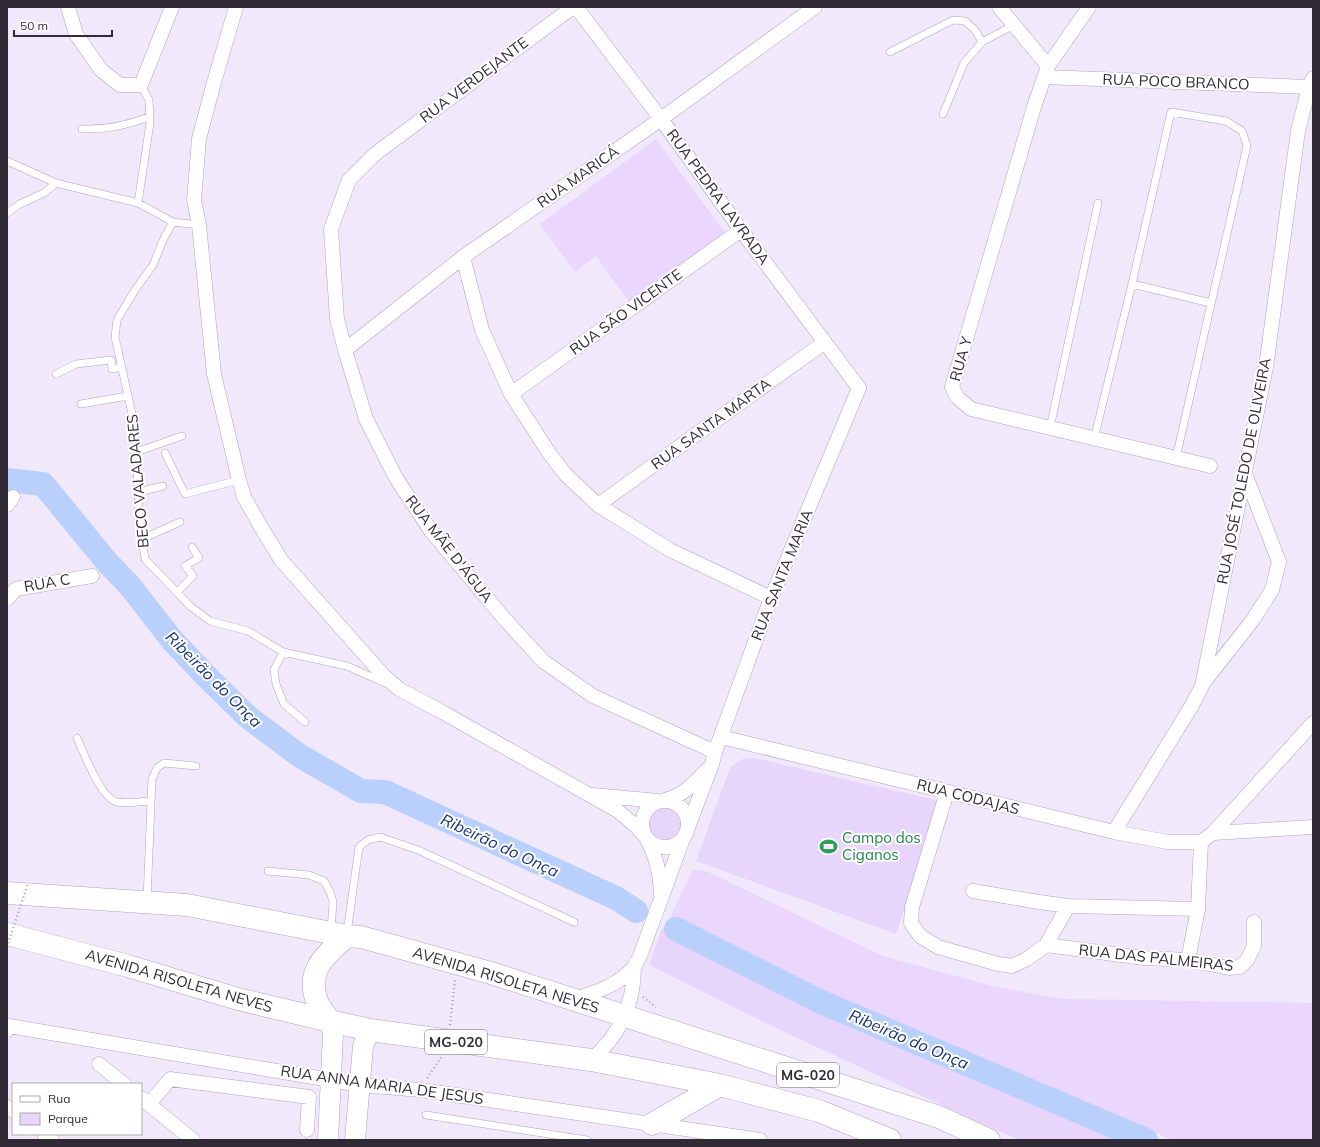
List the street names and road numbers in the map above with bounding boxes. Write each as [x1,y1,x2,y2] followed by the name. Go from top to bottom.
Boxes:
[416,32,532,127] street label: RUA VERDEJANTE
[1102,69,1250,94] street label: RUA POCO BRANCO
[663,125,774,268] street label: RUA PEDRA LAVRADA
[533,141,622,212] street label: RUA MARICÁ
[566,264,686,359] street label: RUA SÃO VICENTE
[945,334,976,383] street label: RUA Y
[1212,356,1275,586] street label: RUA JOSÉ TOLEDO DE OLIVEIRA
[647,374,774,473] street label: RUA SANTA MARTA
[122,413,153,549] street label: BECO VALADARES
[402,491,497,606] street label: RUA MÃE D'ÁGUA
[747,506,817,643] street label: RUA SANTA MARIA
[22,569,71,596] street label: RUA C
[915,775,1021,818] street label: RUA CODAJAS
[1078,940,1234,975] street label: RUA DAS PALMEIRAS
[411,942,602,1017] street label: AVENIDA RISOLETA NEVES
[83,945,275,1016] street label: AVENIDA RISOLETA NEVES
[425,1030,487,1054] road number: MG-020
[279,1061,485,1108] street label: RUA ANNA MARIA DE JESUS
[777,1063,839,1087] road number: MG-020

